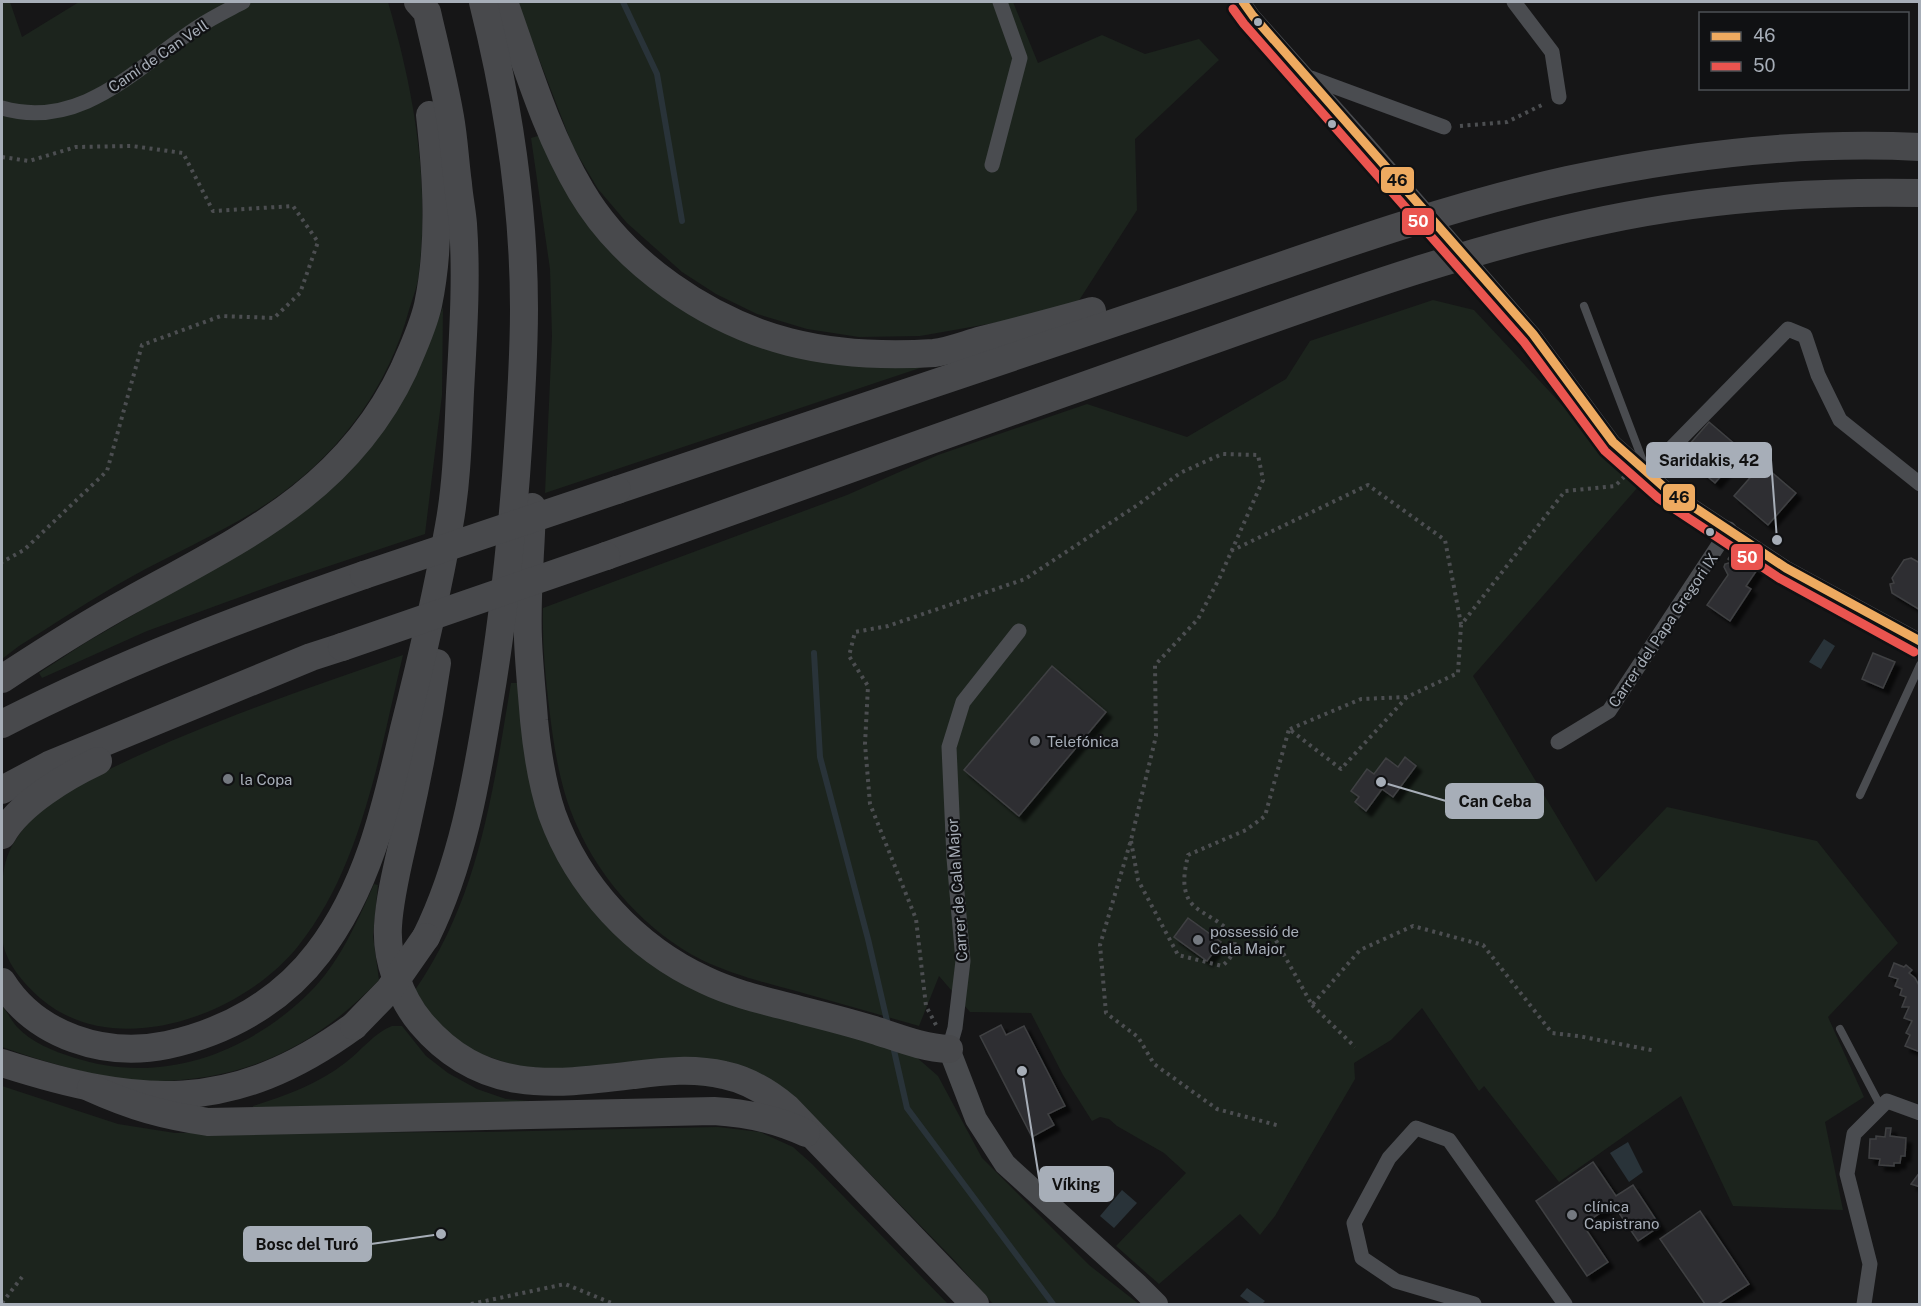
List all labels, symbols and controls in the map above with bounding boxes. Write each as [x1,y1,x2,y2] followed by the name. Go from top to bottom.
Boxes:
[1699,12,1909,90] legend
[105,16,211,96] street label: Camí de Can Vell
[1252,16,1264,28] unlabelled marker
[1753,25,1776,46] text: 46
[1753,55,1776,76] text: 50
[1326,118,1338,130] unlabelled marker
[1380,166,1415,194] line badge: 46
[1386,171,1408,190] text: 46
[1401,207,1435,236] line badge: 50
[1407,212,1429,231] text: 50
[1647,443,1771,477] callout: Saridakis, 42
[1659,451,1759,470] text: Saridakis, 42
[1662,483,1696,512] line badge: 46
[1668,488,1690,507] text: 46
[1704,526,1716,538] unlabelled marker
[1730,543,1764,571] line badge: 50
[1736,548,1758,567] text: 50
[1605,550,1721,710] street label: Carrer del Papa Gregori IX
[1047,733,1119,750] place label: Telefónica
[1028,734,1042,748] marker: Telefónica
[240,771,292,788] place label: la Copa
[221,772,235,786] marker: la Copa
[1446,784,1543,818] callout: Can Ceba
[1459,792,1531,811] text: Can Ceba
[944,818,970,962] street label: Carrer de Cala Major
[1210,923,1299,957] place label: possessió de Cala Major
[1191,933,1205,947] marker: possessió de Cala Major
[1040,1167,1113,1201] callout: Víking
[1052,1175,1100,1194] text: Víking
[1584,1198,1659,1232] place label: clínica Capistrano
[1565,1208,1579,1222] marker: clínica Capistrano
[244,1227,371,1261] callout: Bosc del Turó
[256,1235,358,1254] text: Bosc del Turó

